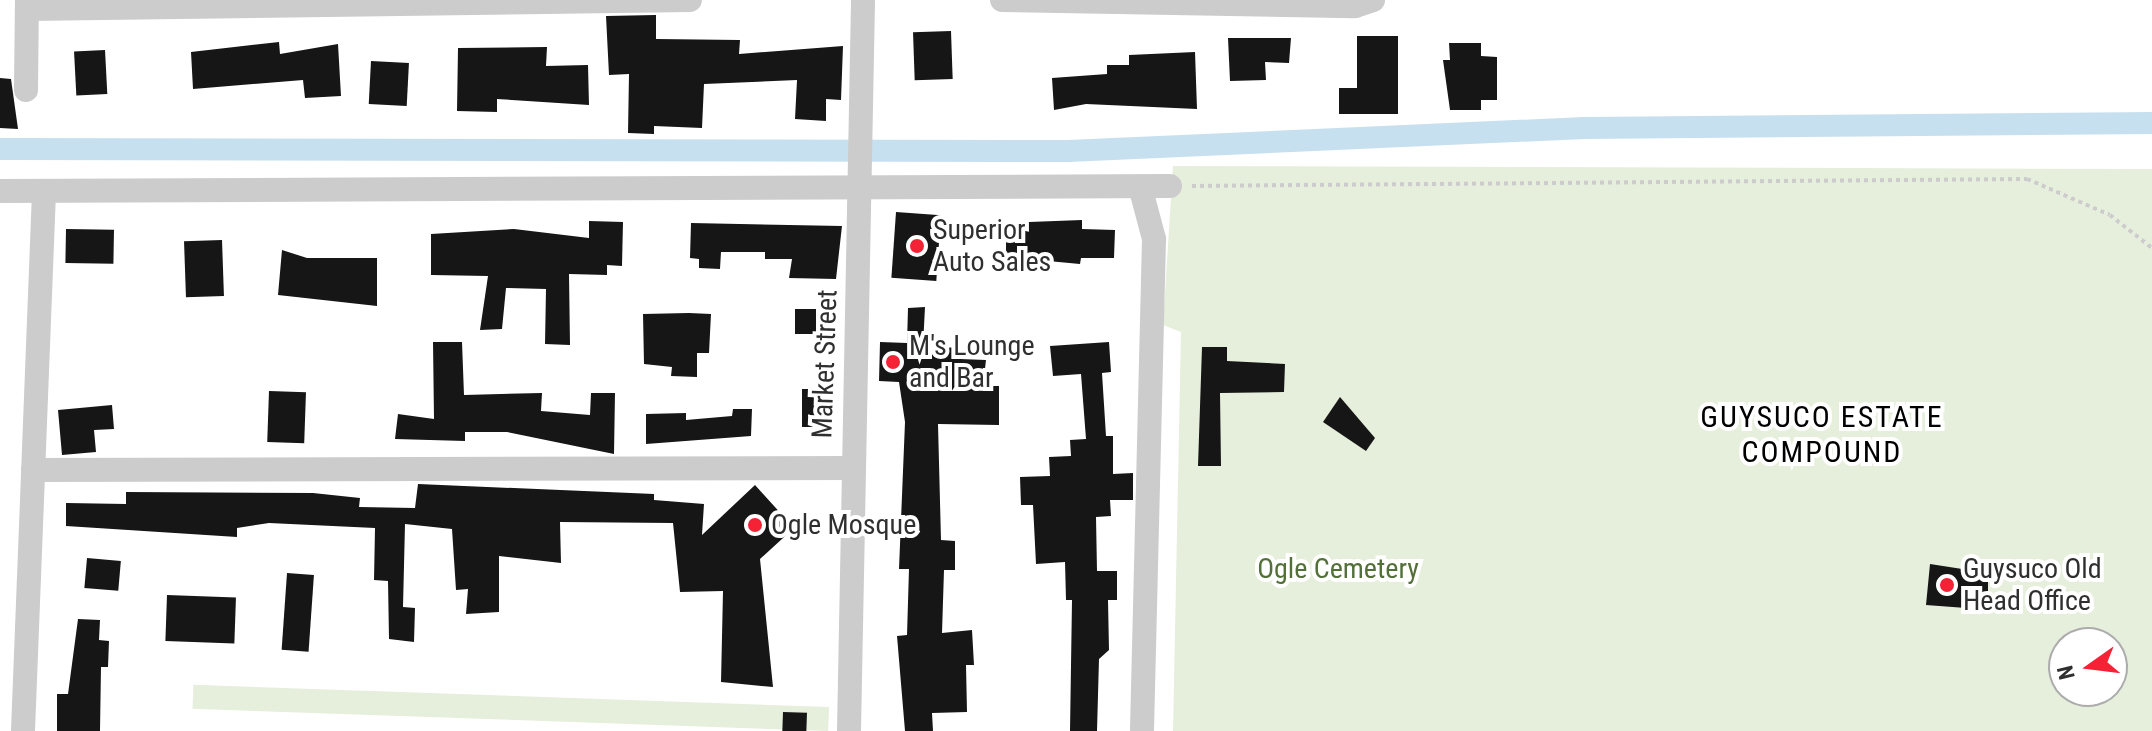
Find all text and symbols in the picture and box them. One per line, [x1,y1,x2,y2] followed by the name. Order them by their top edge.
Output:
[933,213,1051,279] place label: Superior Auto Sales
[908,237,926,255] marker: Superior Auto Sales
[806,289,844,439] street label: Market Street
[909,329,1035,395] place label: M's Lounge and Bar
[884,353,902,371] marker: M's Lounge and Bar
[1700,399,1944,470] district label: GUYSUCO ESTATE COMPOUND
[771,508,916,542] place label: Ogle Mosque
[746,516,764,534] marker: Ogle Mosque
[1257,552,1419,586] park label: Ogle Cemetery
[1963,552,2102,618] place label: Guysuco Old Head Office
[1938,576,1956,594] marker: Guysuco Old Head Office
[2048,627,2128,707] north arrow
[2052,663,2080,682] text: N

